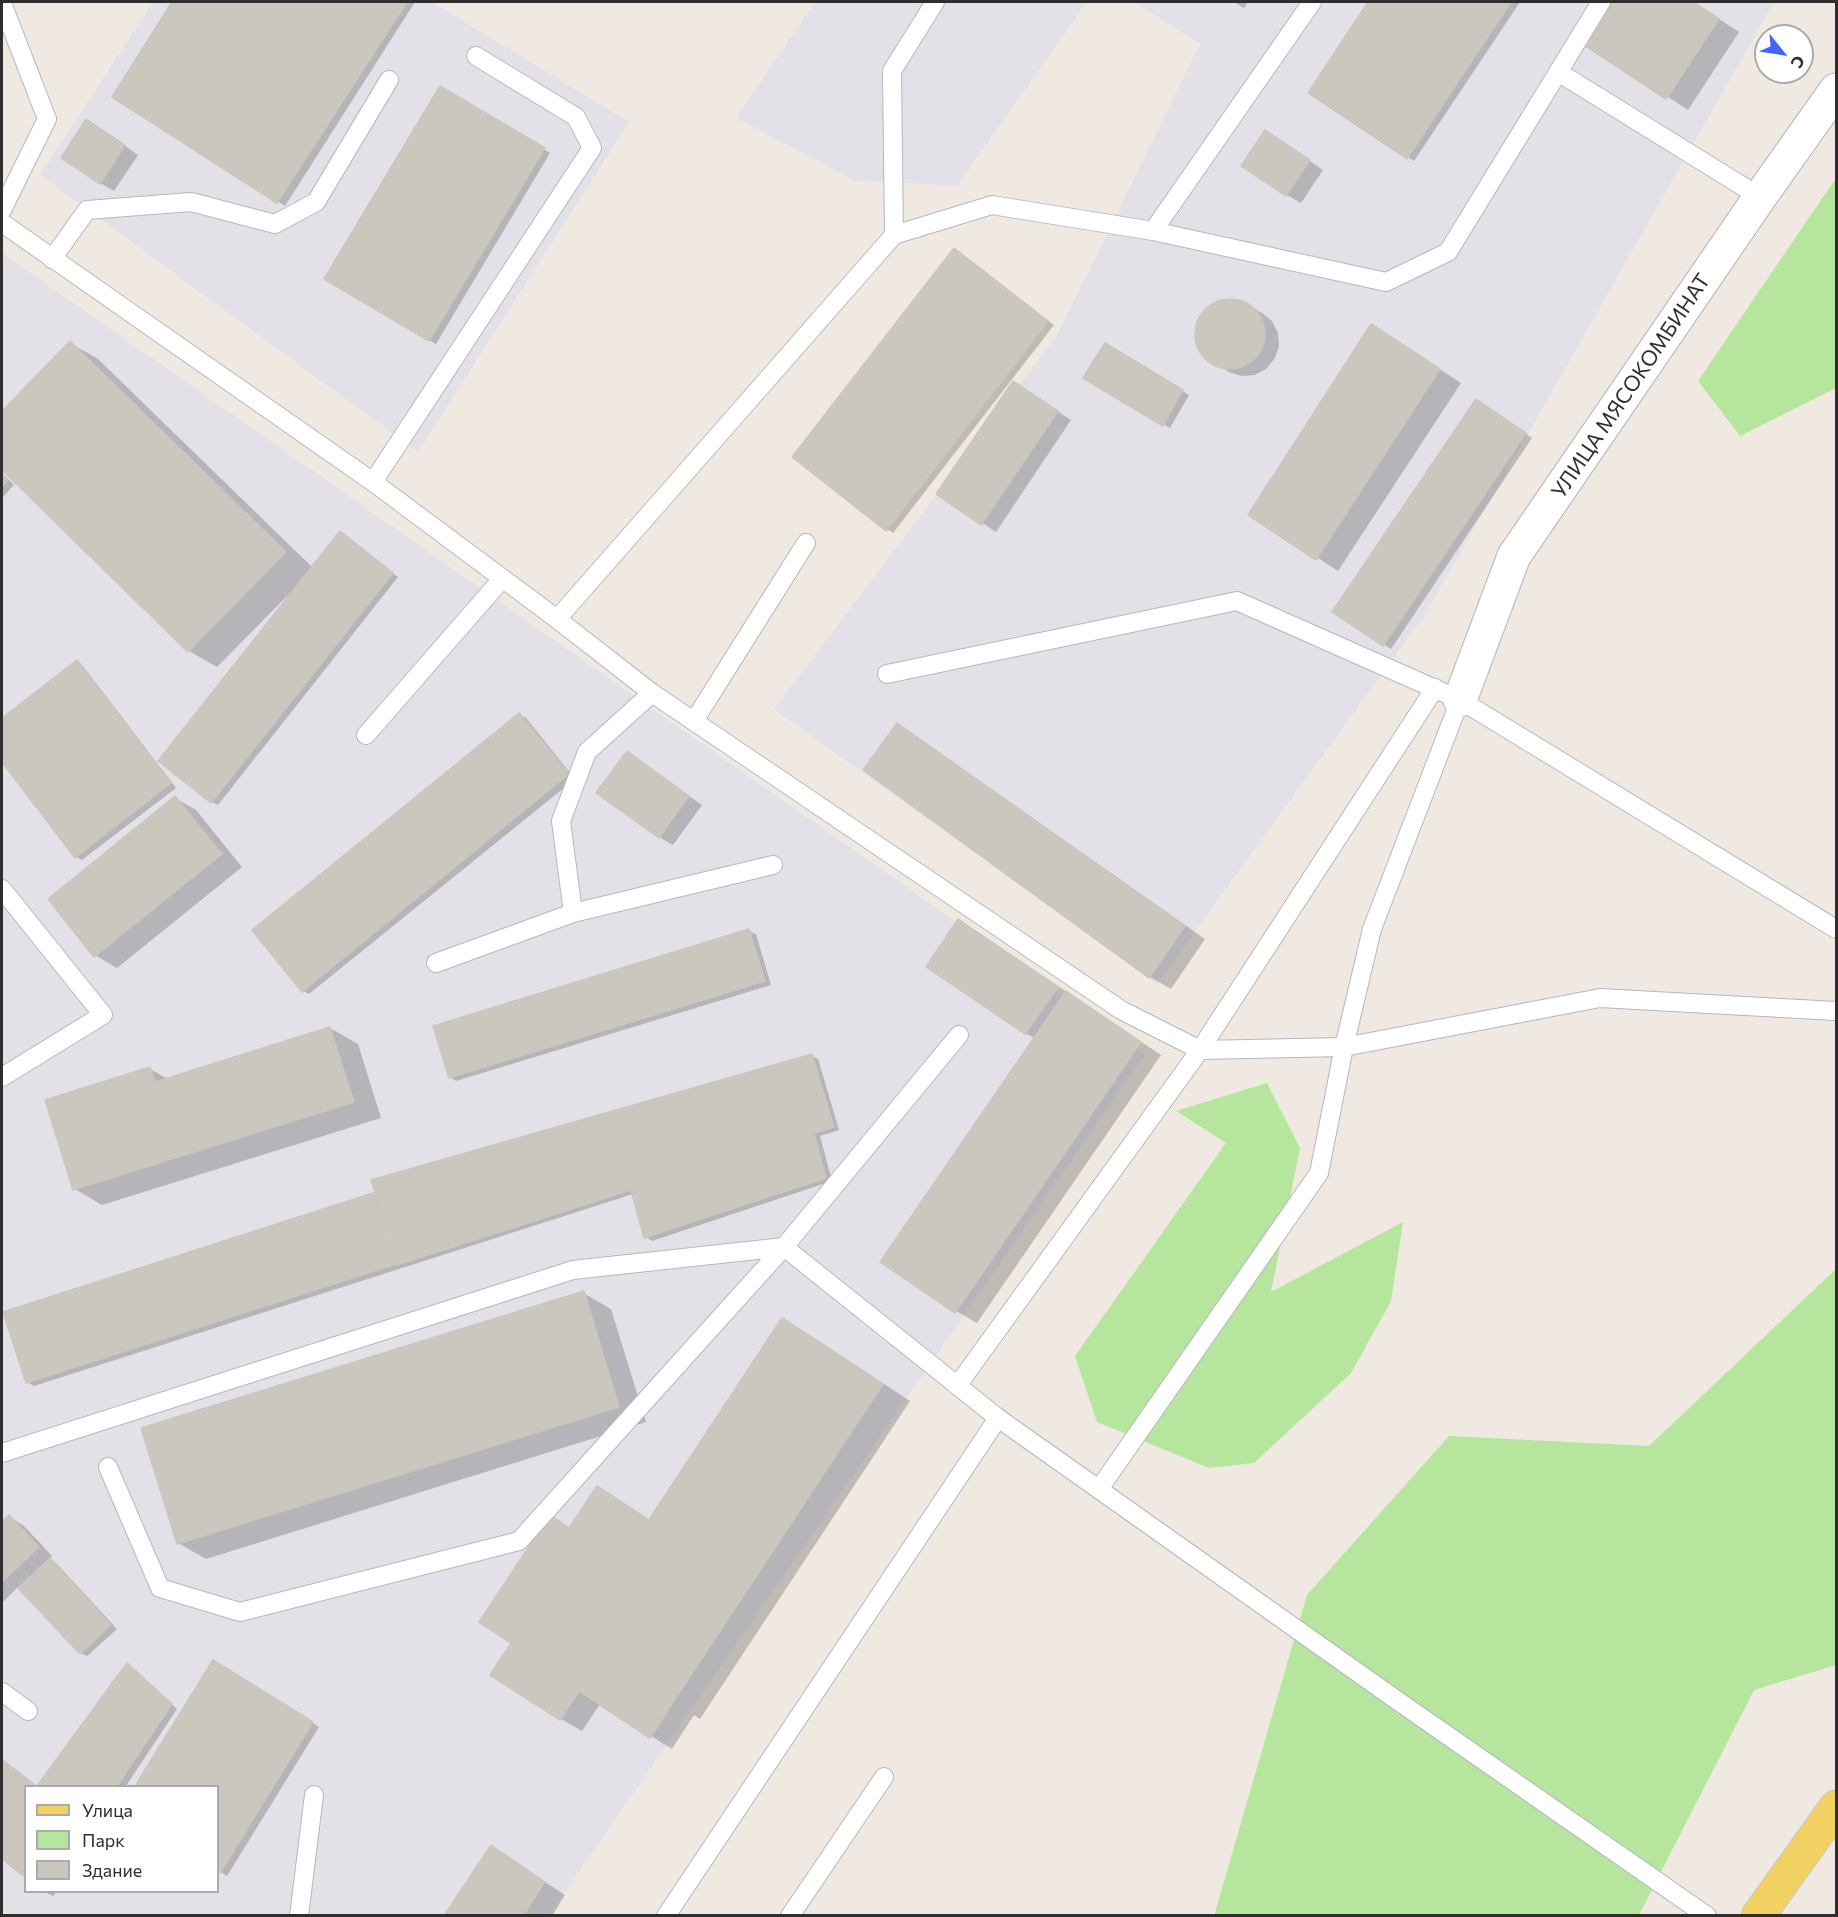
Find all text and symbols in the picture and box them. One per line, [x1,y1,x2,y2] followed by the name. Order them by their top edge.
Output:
[1754,24,1814,84] north arrow
[1787,53,1809,72] text: С
[1546,269,1716,503] street label: УЛИЦА МЯСОКОМБИНАТ
[24,1785,219,1893] legend
[82,1799,133,1821] text: Улица
[82,1829,125,1851] text: Парк
[82,1859,142,1881] text: Здание

